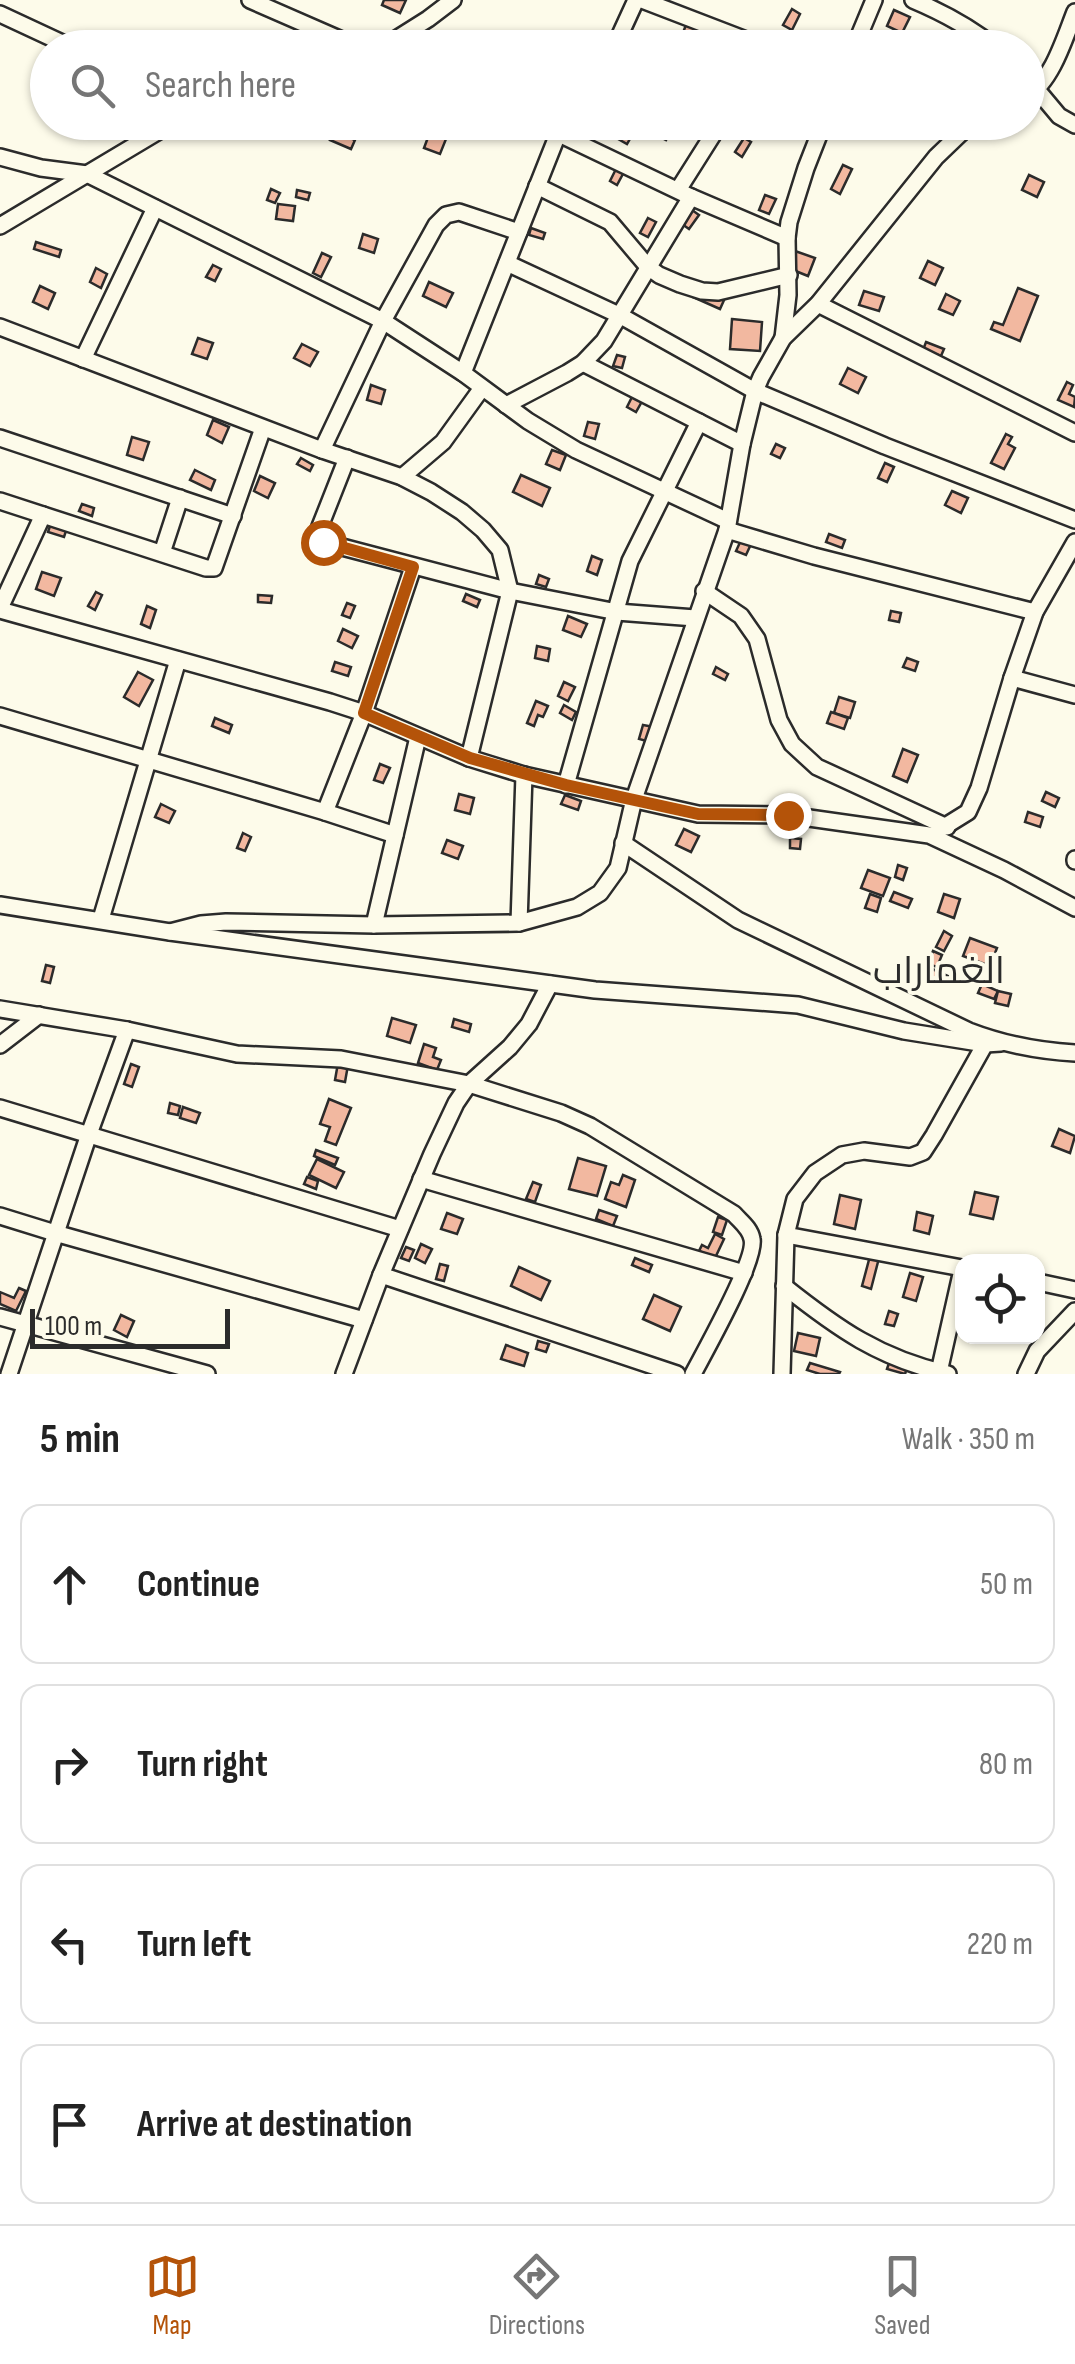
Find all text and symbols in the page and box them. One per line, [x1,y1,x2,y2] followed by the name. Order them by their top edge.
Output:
[30,30,1045,140] search box
[65,58,120,113] icon: search
[145,63,296,108] text: Search here
[301,520,347,566] route start
[766,793,812,839] route end
[873,949,1005,994] district label: الغماراب
[955,1254,1045,1344] map controls
[955,1254,1045,1344] button: locate
[30,1304,230,1348] scale bar
[45,1310,102,1343] text: 100 m
[40,1414,120,1465] text: 5 min
[902,1420,1035,1459] text: Walk · 350 m
[42,1557,97,1612] icon: ahead
[137,1562,260,1607] text: Continue
[980,1565,1033,1604] text: 50 m
[42,1737,97,1792] icon: right
[137,1742,268,1787] text: Turn right
[979,1745,1033,1784] text: 80 m
[42,1917,97,1972] icon: left
[137,1922,251,1967] text: Turn left
[967,1925,1033,1964] text: 220 m
[42,2097,97,2152] icon: arrive
[137,2102,412,2147] text: Arrive at destination
[145,2249,200,2342] tab: Map
[489,2249,585,2342] tab: Directions
[874,2249,930,2342] tab: Saved

